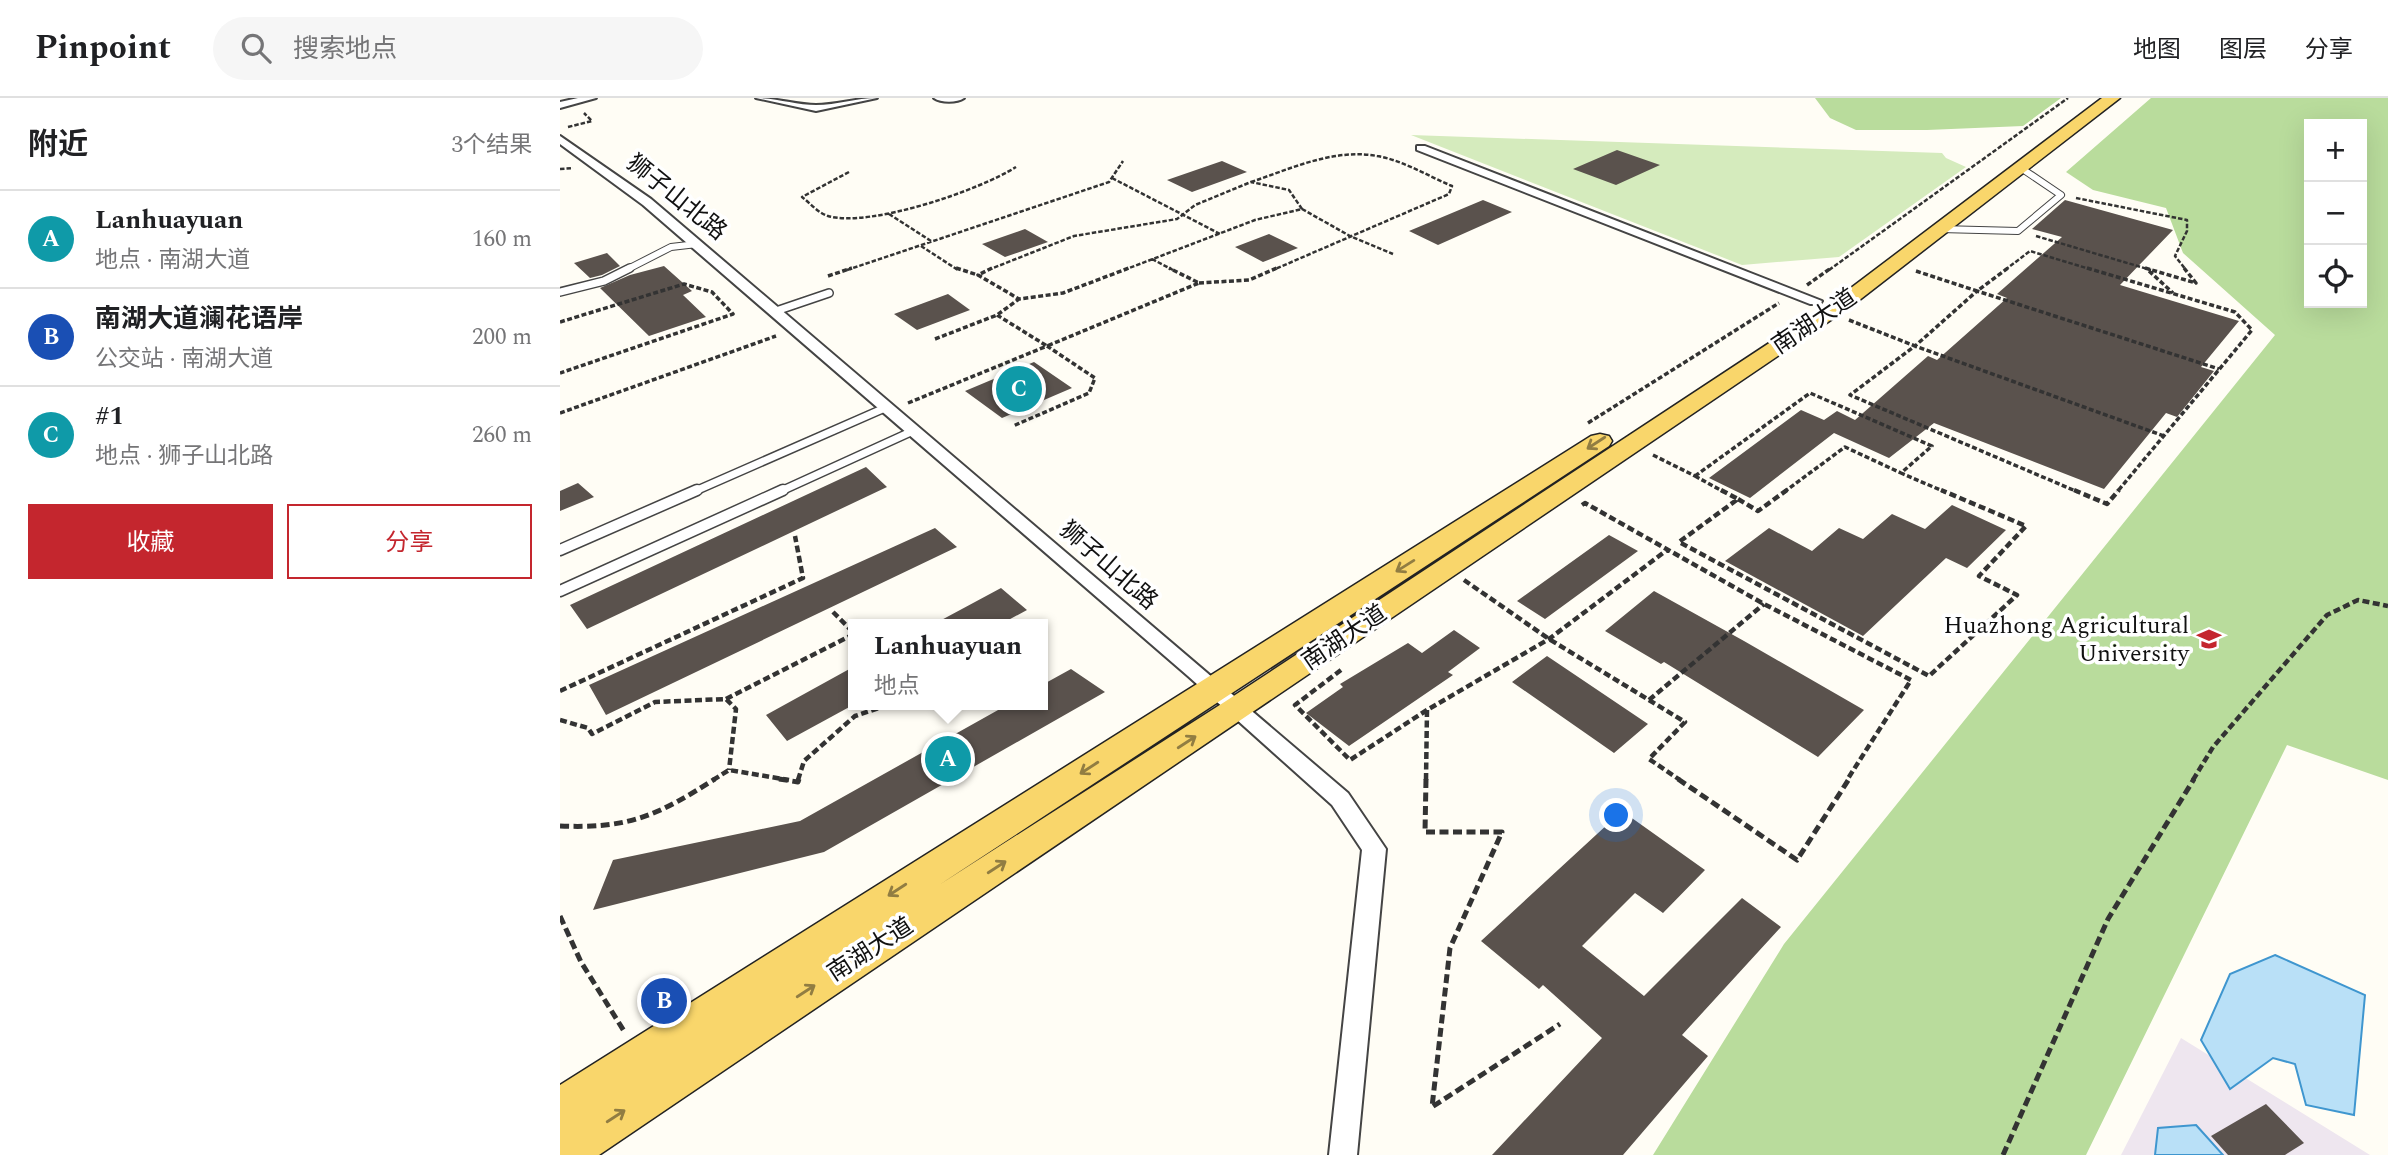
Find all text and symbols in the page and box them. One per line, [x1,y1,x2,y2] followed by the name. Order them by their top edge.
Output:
[213,17,703,80] search box
[35,23,171,73] text: Pinpoint
[237,29,275,67] icon: search
[293,29,397,69] text: 搜索地点
[2133,32,2181,68] text: 地图
[2219,32,2267,68] text: 图层
[2305,32,2353,68] text: 分享
[2304,119,2367,308] map controls
[2304,119,2367,182] button: +
[28,122,88,168] text: 附近
[452,128,532,163] text: 3个结果
[618,146,734,250] street label: 狮子山北路
[2304,182,2367,245] button: −
[95,200,243,240] text: Lanhuayuan
[42,222,60,257] text: A
[472,222,532,257] text: 160 m
[95,243,250,278] text: 地点 · 南湖大道
[2304,245,2367,308] button: locate
[1765,280,1864,364] street label: 南湖大道
[95,299,303,339] text: 南湖大道澜花语岸
[43,320,59,355] text: B
[472,320,532,355] text: 200 m
[95,342,273,377] text: 公交站 · 南湖大道
[996,363,1042,415] pin: C
[95,396,124,436] text: #1
[43,418,59,453] text: C
[472,418,532,453] text: 260 m
[1587,437,1607,451] one-way arrow
[95,439,273,474] text: 地点 · 狮子山北路
[28,504,273,579] button: 收藏
[287,504,532,579] button: 分享
[1051,513,1165,619] street label: 狮子山北路
[1396,559,1415,574] one-way arrow
[1295,596,1394,680] street label: 南湖大道
[1944,608,2190,672] place label: Huazhong Agricultural University
[848,619,1048,710] popup
[2195,625,2223,653] school or university icon: Huazhong Agricultural University
[874,626,1022,666] text: Lanhuayuan
[874,669,920,704] text: 地点
[925,733,971,785] pin: A
[1177,734,1196,749] one-way arrow
[1080,760,1099,775] one-way arrow
[1599,798,1633,832] your location
[986,859,1006,873] one-way arrow
[888,884,908,898] one-way arrow
[820,909,921,991] street label: 南湖大道
[641,975,687,1027] pin: B
[796,984,816,998] one-way arrow
[606,1109,625,1123] one-way arrow

